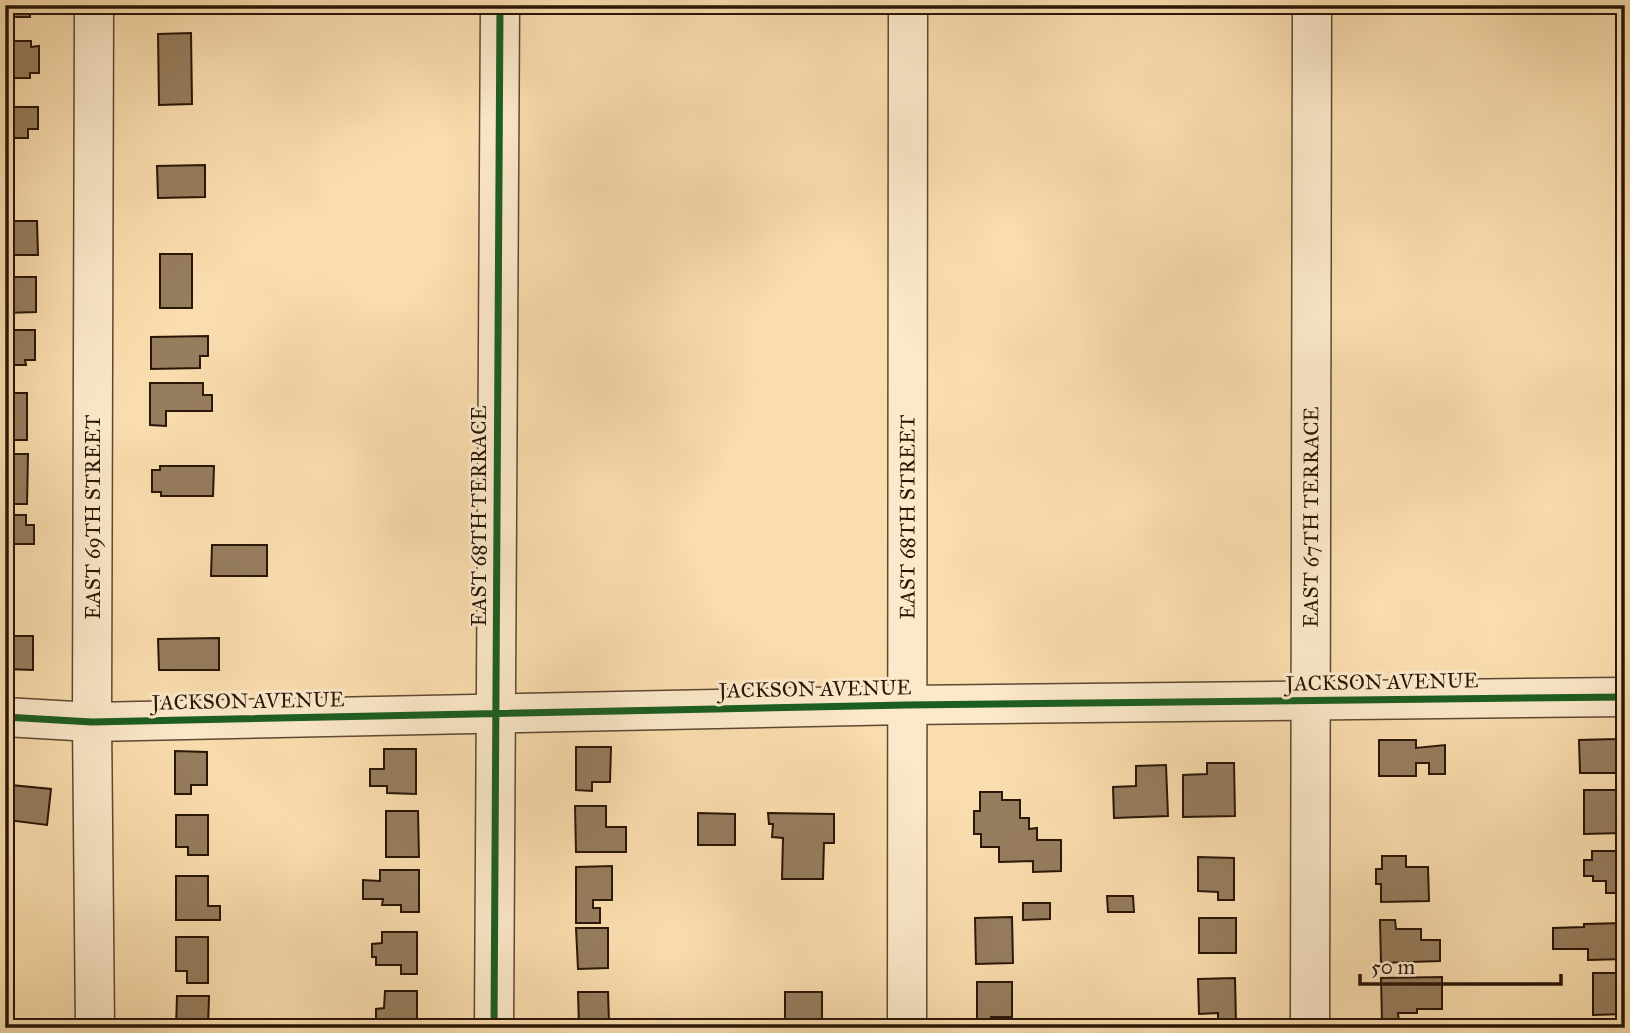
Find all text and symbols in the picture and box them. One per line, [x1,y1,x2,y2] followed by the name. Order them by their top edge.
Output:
[466,405,492,627] street label: EAST 68TH TERRACE
[1298,406,1324,628] street label: EAST 67TH TERRACE
[80,414,106,620] street label: EAST 69TH STREET
[894,414,921,620] street label: EAST 68TH STREET
[1283,667,1479,697] street label: JACKSON AVENUE
[716,674,912,704] street label: JACKSON AVENUE
[149,686,345,716] street label: JACKSON AVENUE
[1360,942,1562,986] scale bar
[1371,954,1416,980] text: 50 m

